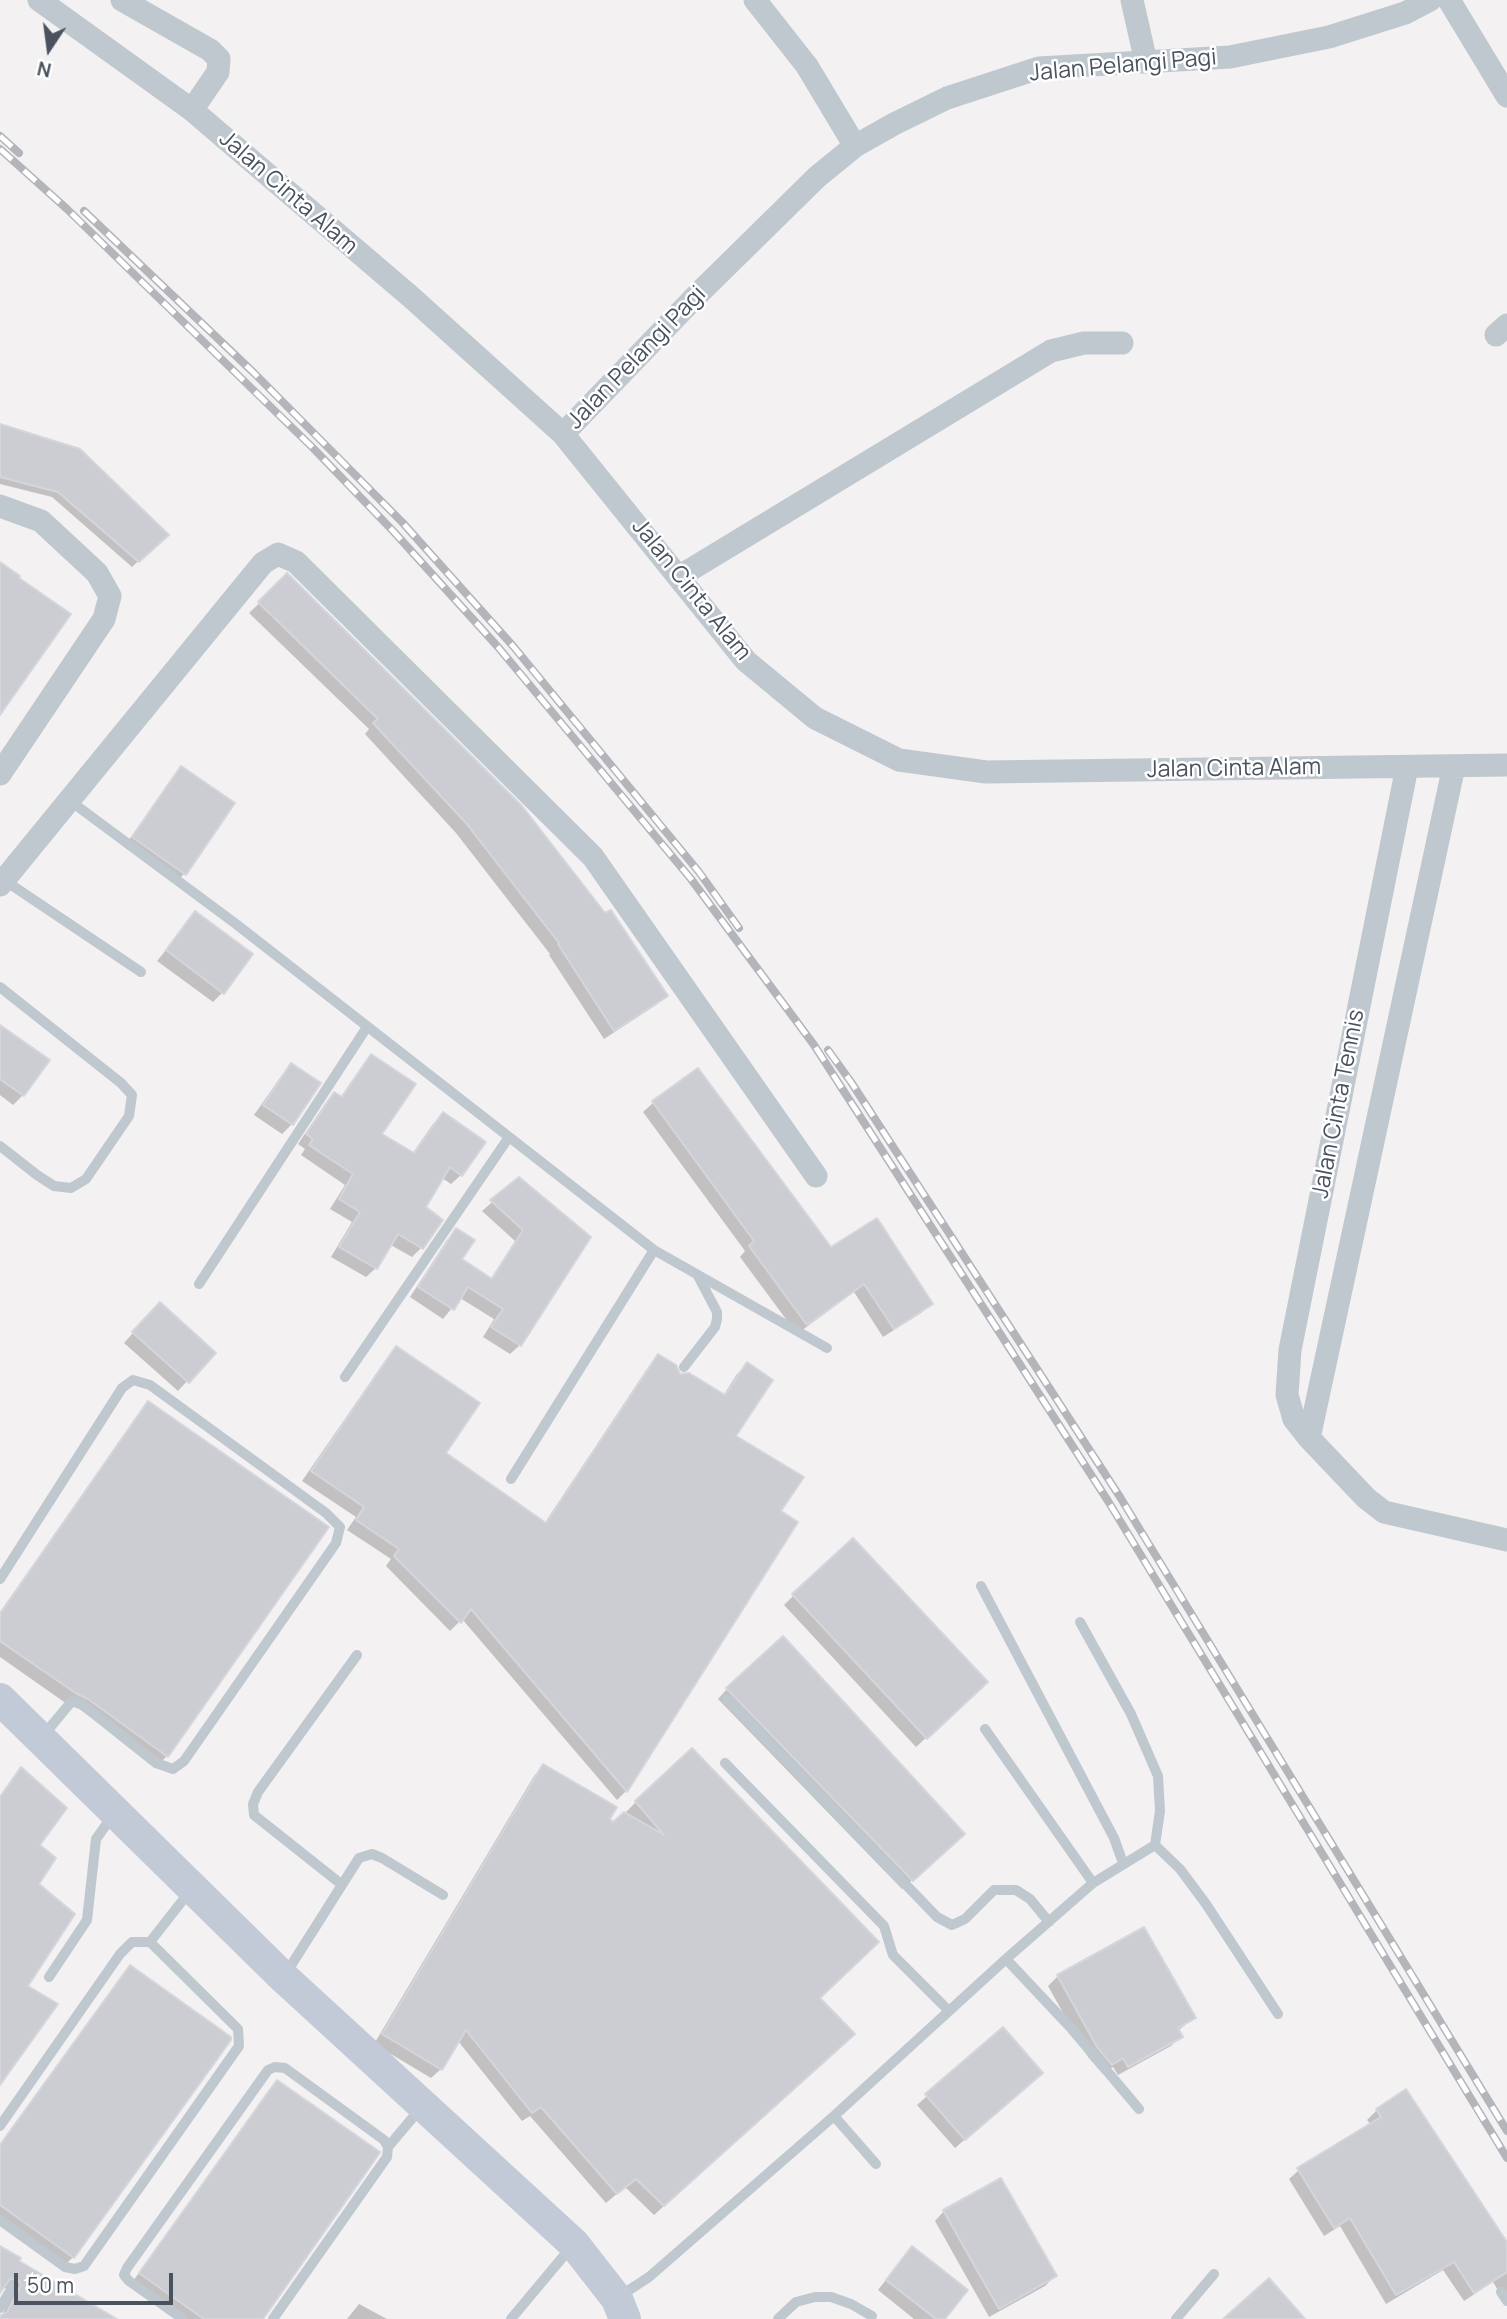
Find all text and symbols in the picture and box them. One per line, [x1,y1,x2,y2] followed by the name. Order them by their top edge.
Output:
[14,14,84,84] north arrow
[1028,44,1218,88] street label: Jalan Pelangi Pagi
[35,55,54,84] text: N
[213,125,363,261] street label: Jalan Cinta Alam
[562,281,712,435] street label: Jalan Pelangi Pagi
[625,514,757,666] street label: Jalan Cinta Alam
[1147,754,1321,784] street label: Jalan Cinta Alam
[1307,1007,1371,1201] street label: Jalan Cinta Tennis
[18,2260,177,2304] scale bar
[27,2271,74,2299] text: 50 m

